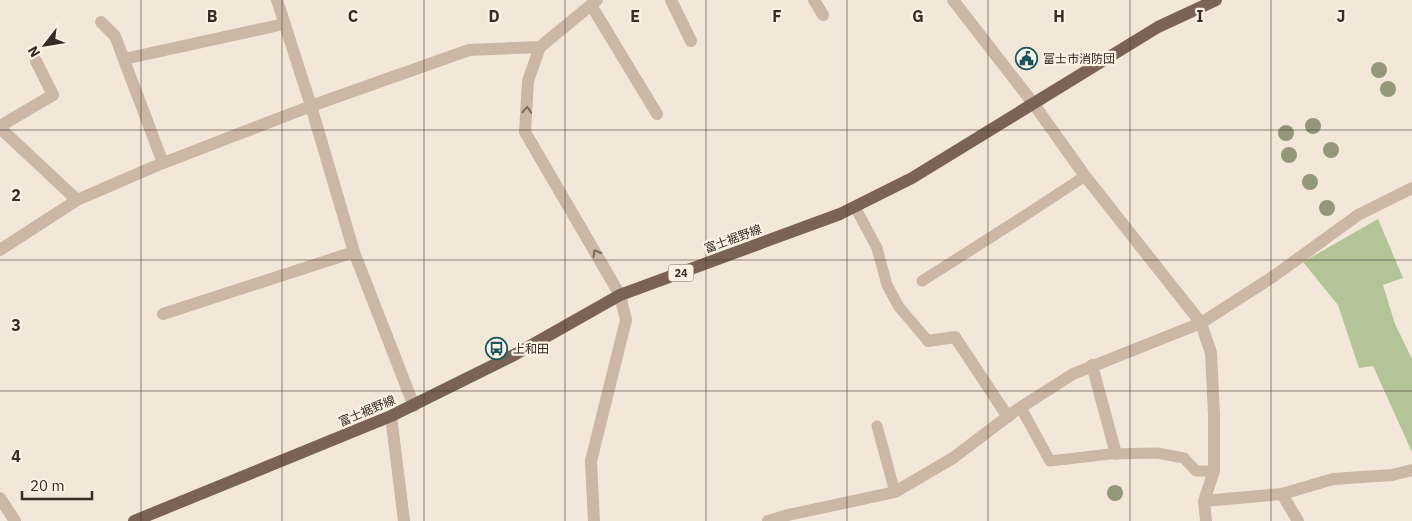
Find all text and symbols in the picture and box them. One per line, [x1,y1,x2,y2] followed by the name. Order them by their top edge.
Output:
[207,6,218,26] text: B
[348,6,358,26] text: C
[488,6,500,26] text: D
[630,6,640,26] text: E
[772,6,782,26] text: F
[912,6,924,26] text: G
[1053,6,1065,26] text: H
[1197,6,1204,26] text: I
[1337,6,1345,26] text: J
[20,20,70,70] north arrow
[24,43,44,61] text: N
[1015,47,1039,71] public building icon: 富士市消防団
[1043,51,1115,66] place label: 富士市消防団
[521,105,532,113] one-way arrow
[11,185,21,205] text: 2
[702,221,764,256] street label: 富士裾野線
[592,250,602,259] one-way arrow
[668,264,694,282] road number: 24
[11,315,21,335] text: 3
[485,337,509,361] bus stop icon: 上和田
[513,341,549,356] place label: 上和田
[336,392,397,429] street label: 富士裾野線
[11,446,21,466] text: 4
[22,468,92,500] scale bar
[30,476,65,495] text: 20 m

